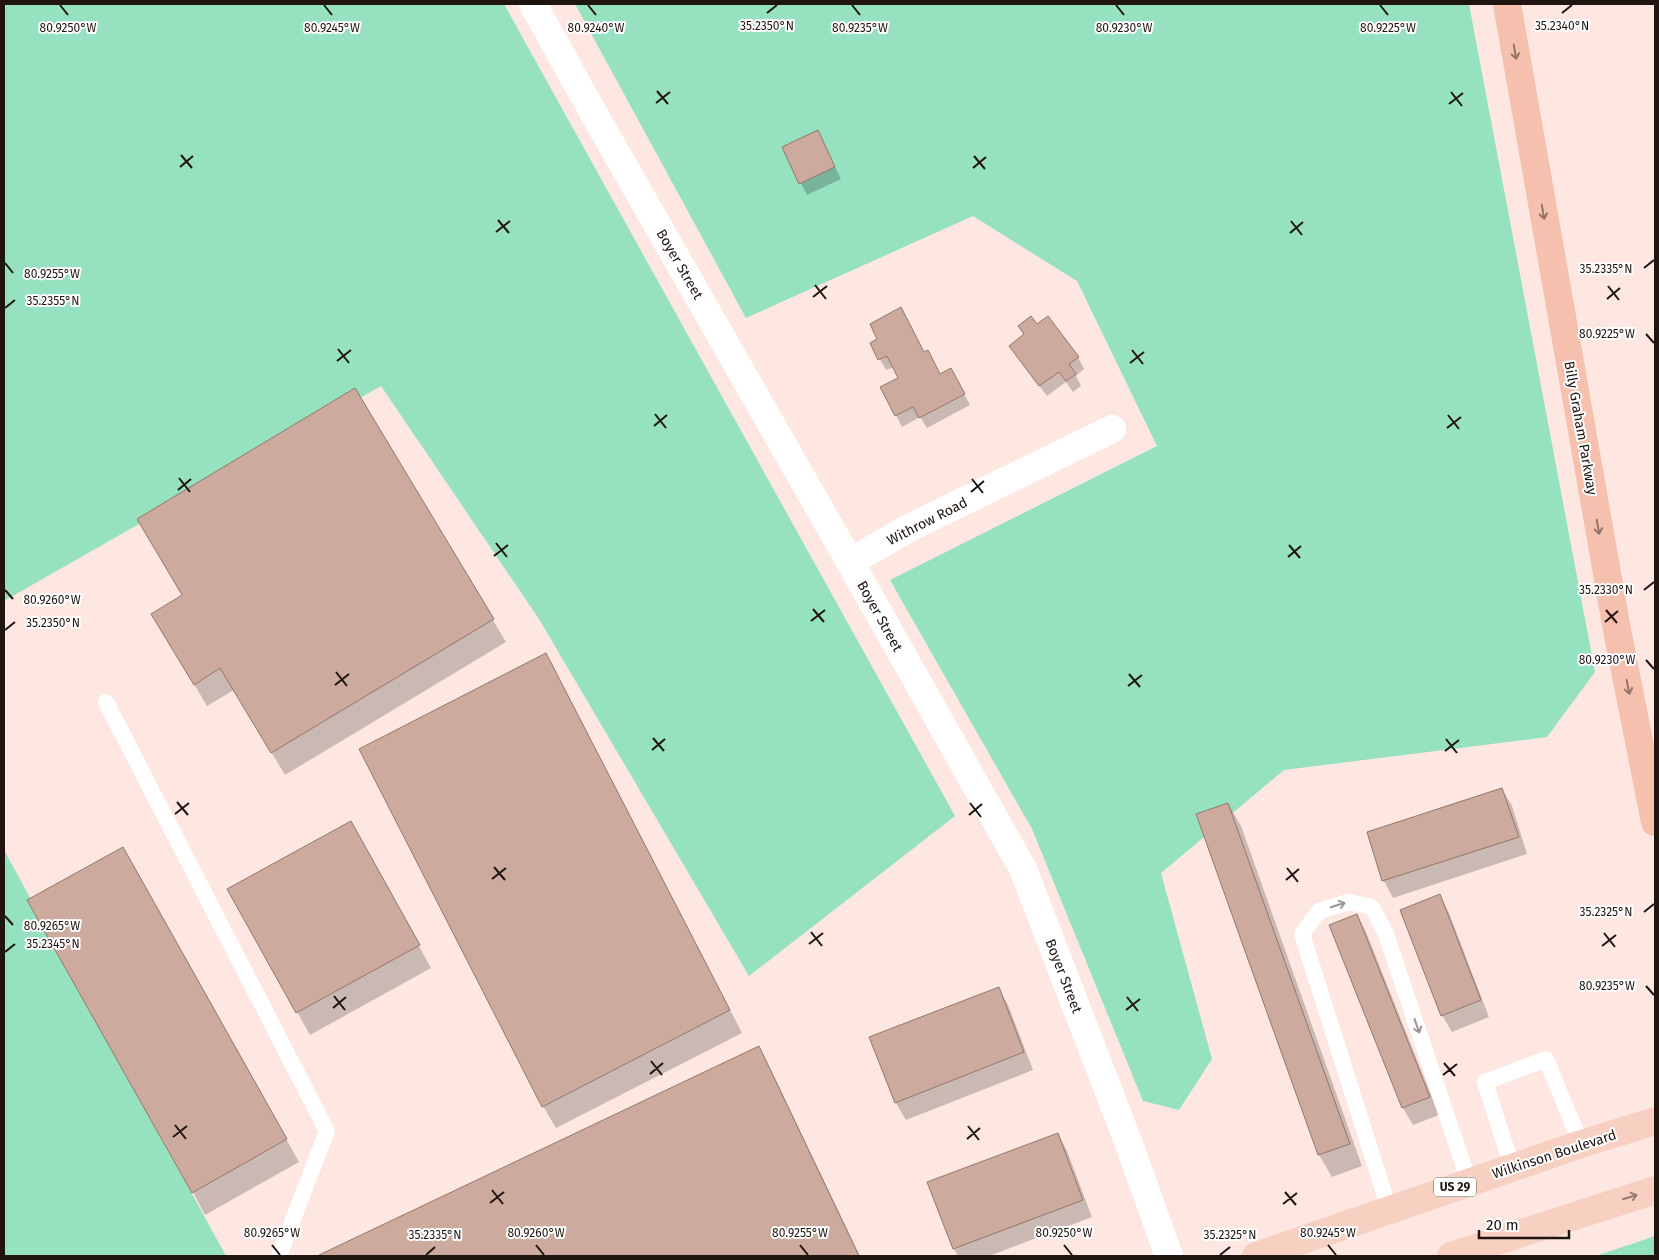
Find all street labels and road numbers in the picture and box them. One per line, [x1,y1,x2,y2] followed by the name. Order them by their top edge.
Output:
[653,226,707,303] street label: Boyer Street
[1560,360,1601,497] street label: Billy Graham Parkway
[884,494,970,549] street label: Withrow Road
[853,578,906,655] street label: Boyer Street
[1042,937,1086,1017] street label: Boyer Street
[1490,1126,1618,1183] street label: Wilkinson Boulevard
[1434,1178,1476,1196] road number: US 29

